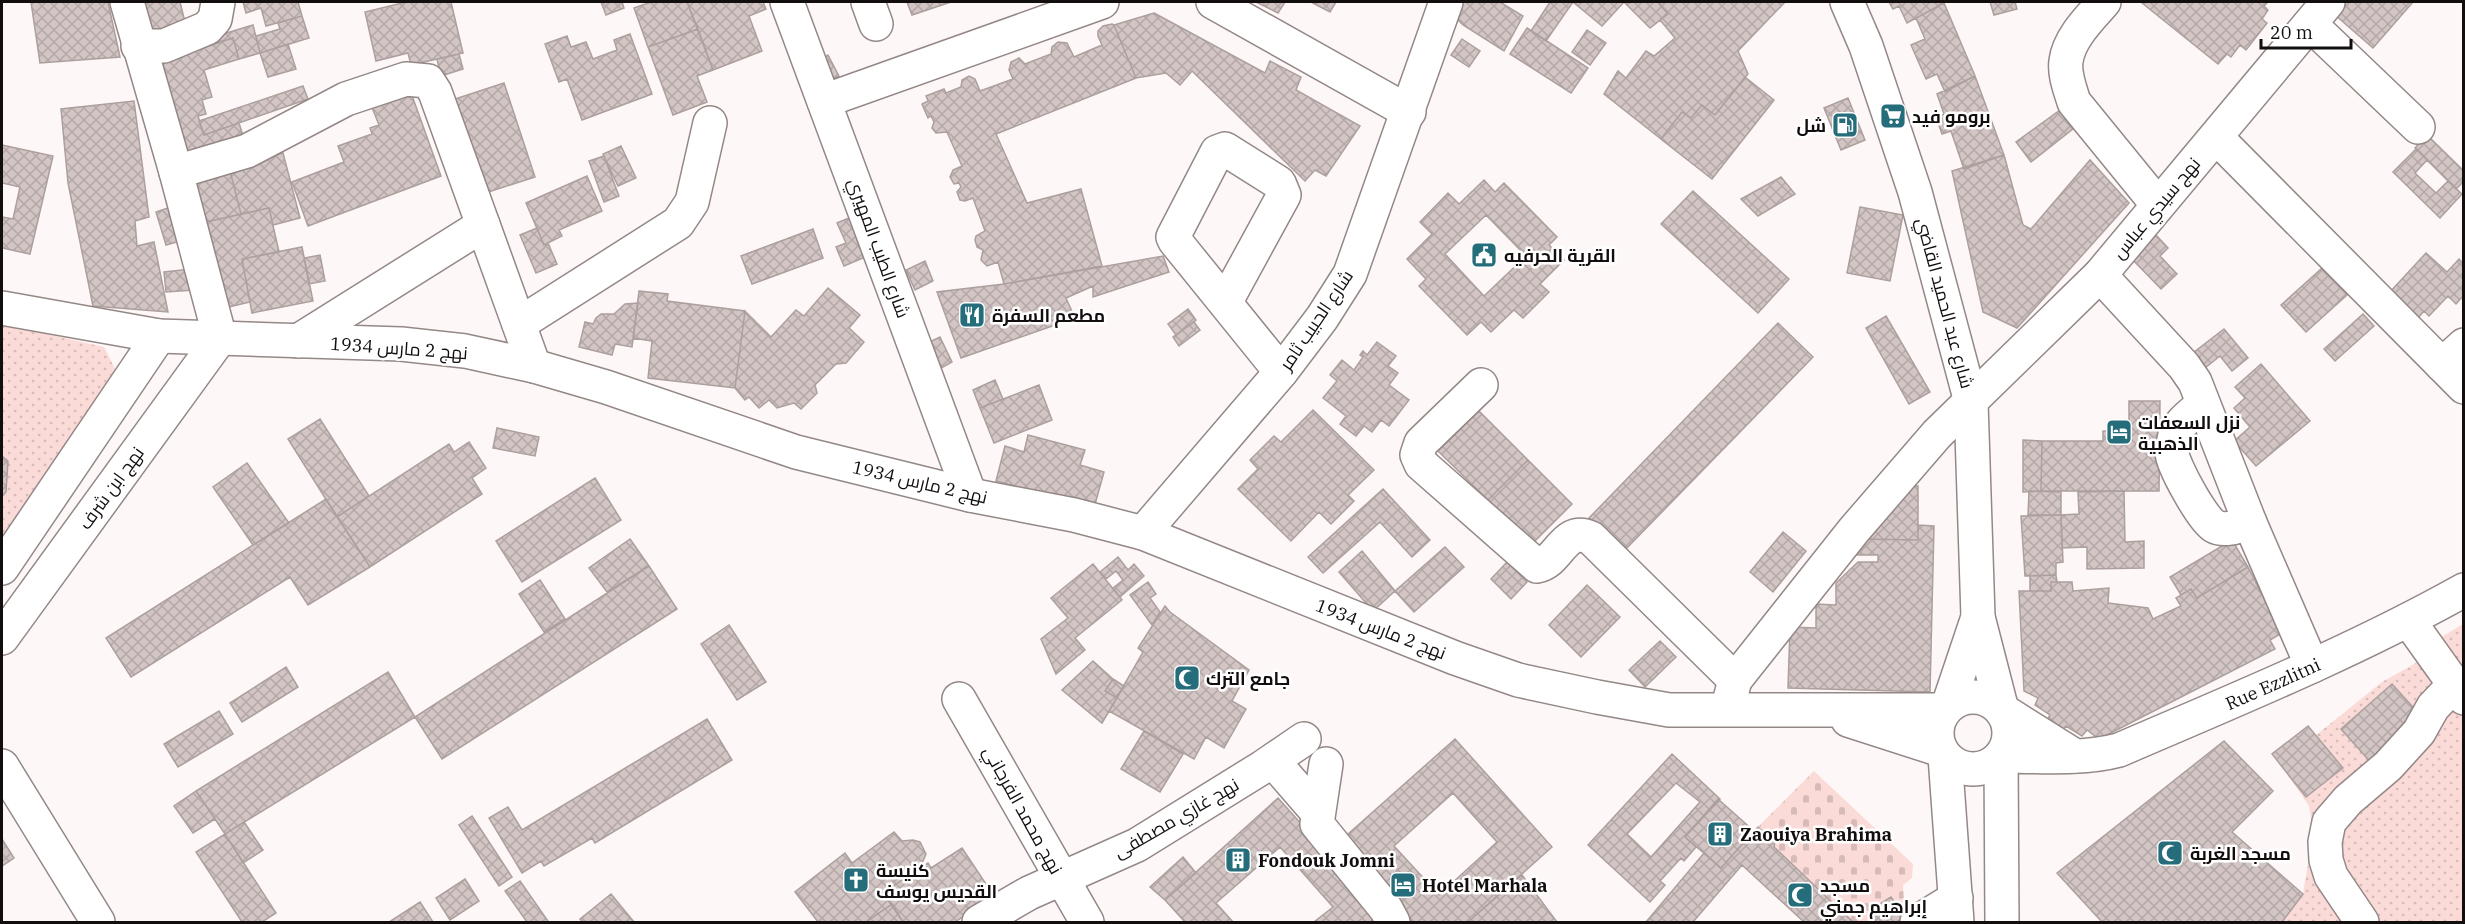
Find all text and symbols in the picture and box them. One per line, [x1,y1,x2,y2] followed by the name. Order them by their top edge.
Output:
[2261,12,2351,50] scale bar
[2270,21,2313,44] text: 20 m
[1878,101,1908,131] supermarket icon: برومو فيد
[1912,105,1991,128] place label: برومو فيد
[1830,110,1860,140] fuel station icon: شل
[1796,114,1826,137] place label: شل
[2107,153,2207,265] street label: نهج سيدي عباس
[840,175,915,322] street label: شارع الطيب المهيري
[1909,215,1979,391] street label: شارع عبد الحميد القاضي
[1469,240,1499,270] public building icon: القرية الحرفيه
[1504,244,1616,267] place label: القرية الحرفيه
[1273,265,1359,376] street label: شارع الحبيب ثامر
[957,300,987,330] restaurant icon: مطعم السفرة
[992,304,1105,328] place label: مطعم السفرة
[329,332,469,365] street label: نهج 2 مارس 1934
[2138,411,2240,455] place label: نزل السعفات الذهبية
[2104,417,2134,447] hotel icon: نزل السعفات الذهبية
[73,442,150,535] street label: نهج ابن شرف
[850,455,990,510] street label: نهج 2 مارس 1934
[1312,594,1450,665] street label: نهج 2 مارس 1934
[2222,652,2324,715] street label: Rue Ezzlitni
[1172,663,1202,693] mosque icon: جامع الترك
[1206,667,1290,691] place label: جامع الترك
[976,742,1068,880] street label: نهج محمد الفرجاني
[1109,773,1244,866] street label: نهج غازي مصطفى
[1705,819,1735,849] building icon: Zaouiya Brahima
[1740,823,1892,846] place label: Zaouiya Brahima
[2155,838,2185,868] mosque icon: مسجد الغربة
[2190,842,2291,865] place label: مسجد الغربة
[1223,845,1253,875] building icon: Fondouk Jomni
[1258,849,1395,872] place label: Fondouk Jomni
[876,859,997,903] place label: كنيسة القديس يوسف
[841,865,871,895] church icon: كنيسة القديس يوسف
[1388,870,1418,900] hotel icon: Hotel Marhala
[1422,874,1547,897] place label: Hotel Marhala
[1820,874,1927,922] place label: مسجد إبراهيم جمني
[1785,880,1815,910] mosque icon: مسجد إبراهيم جمني

